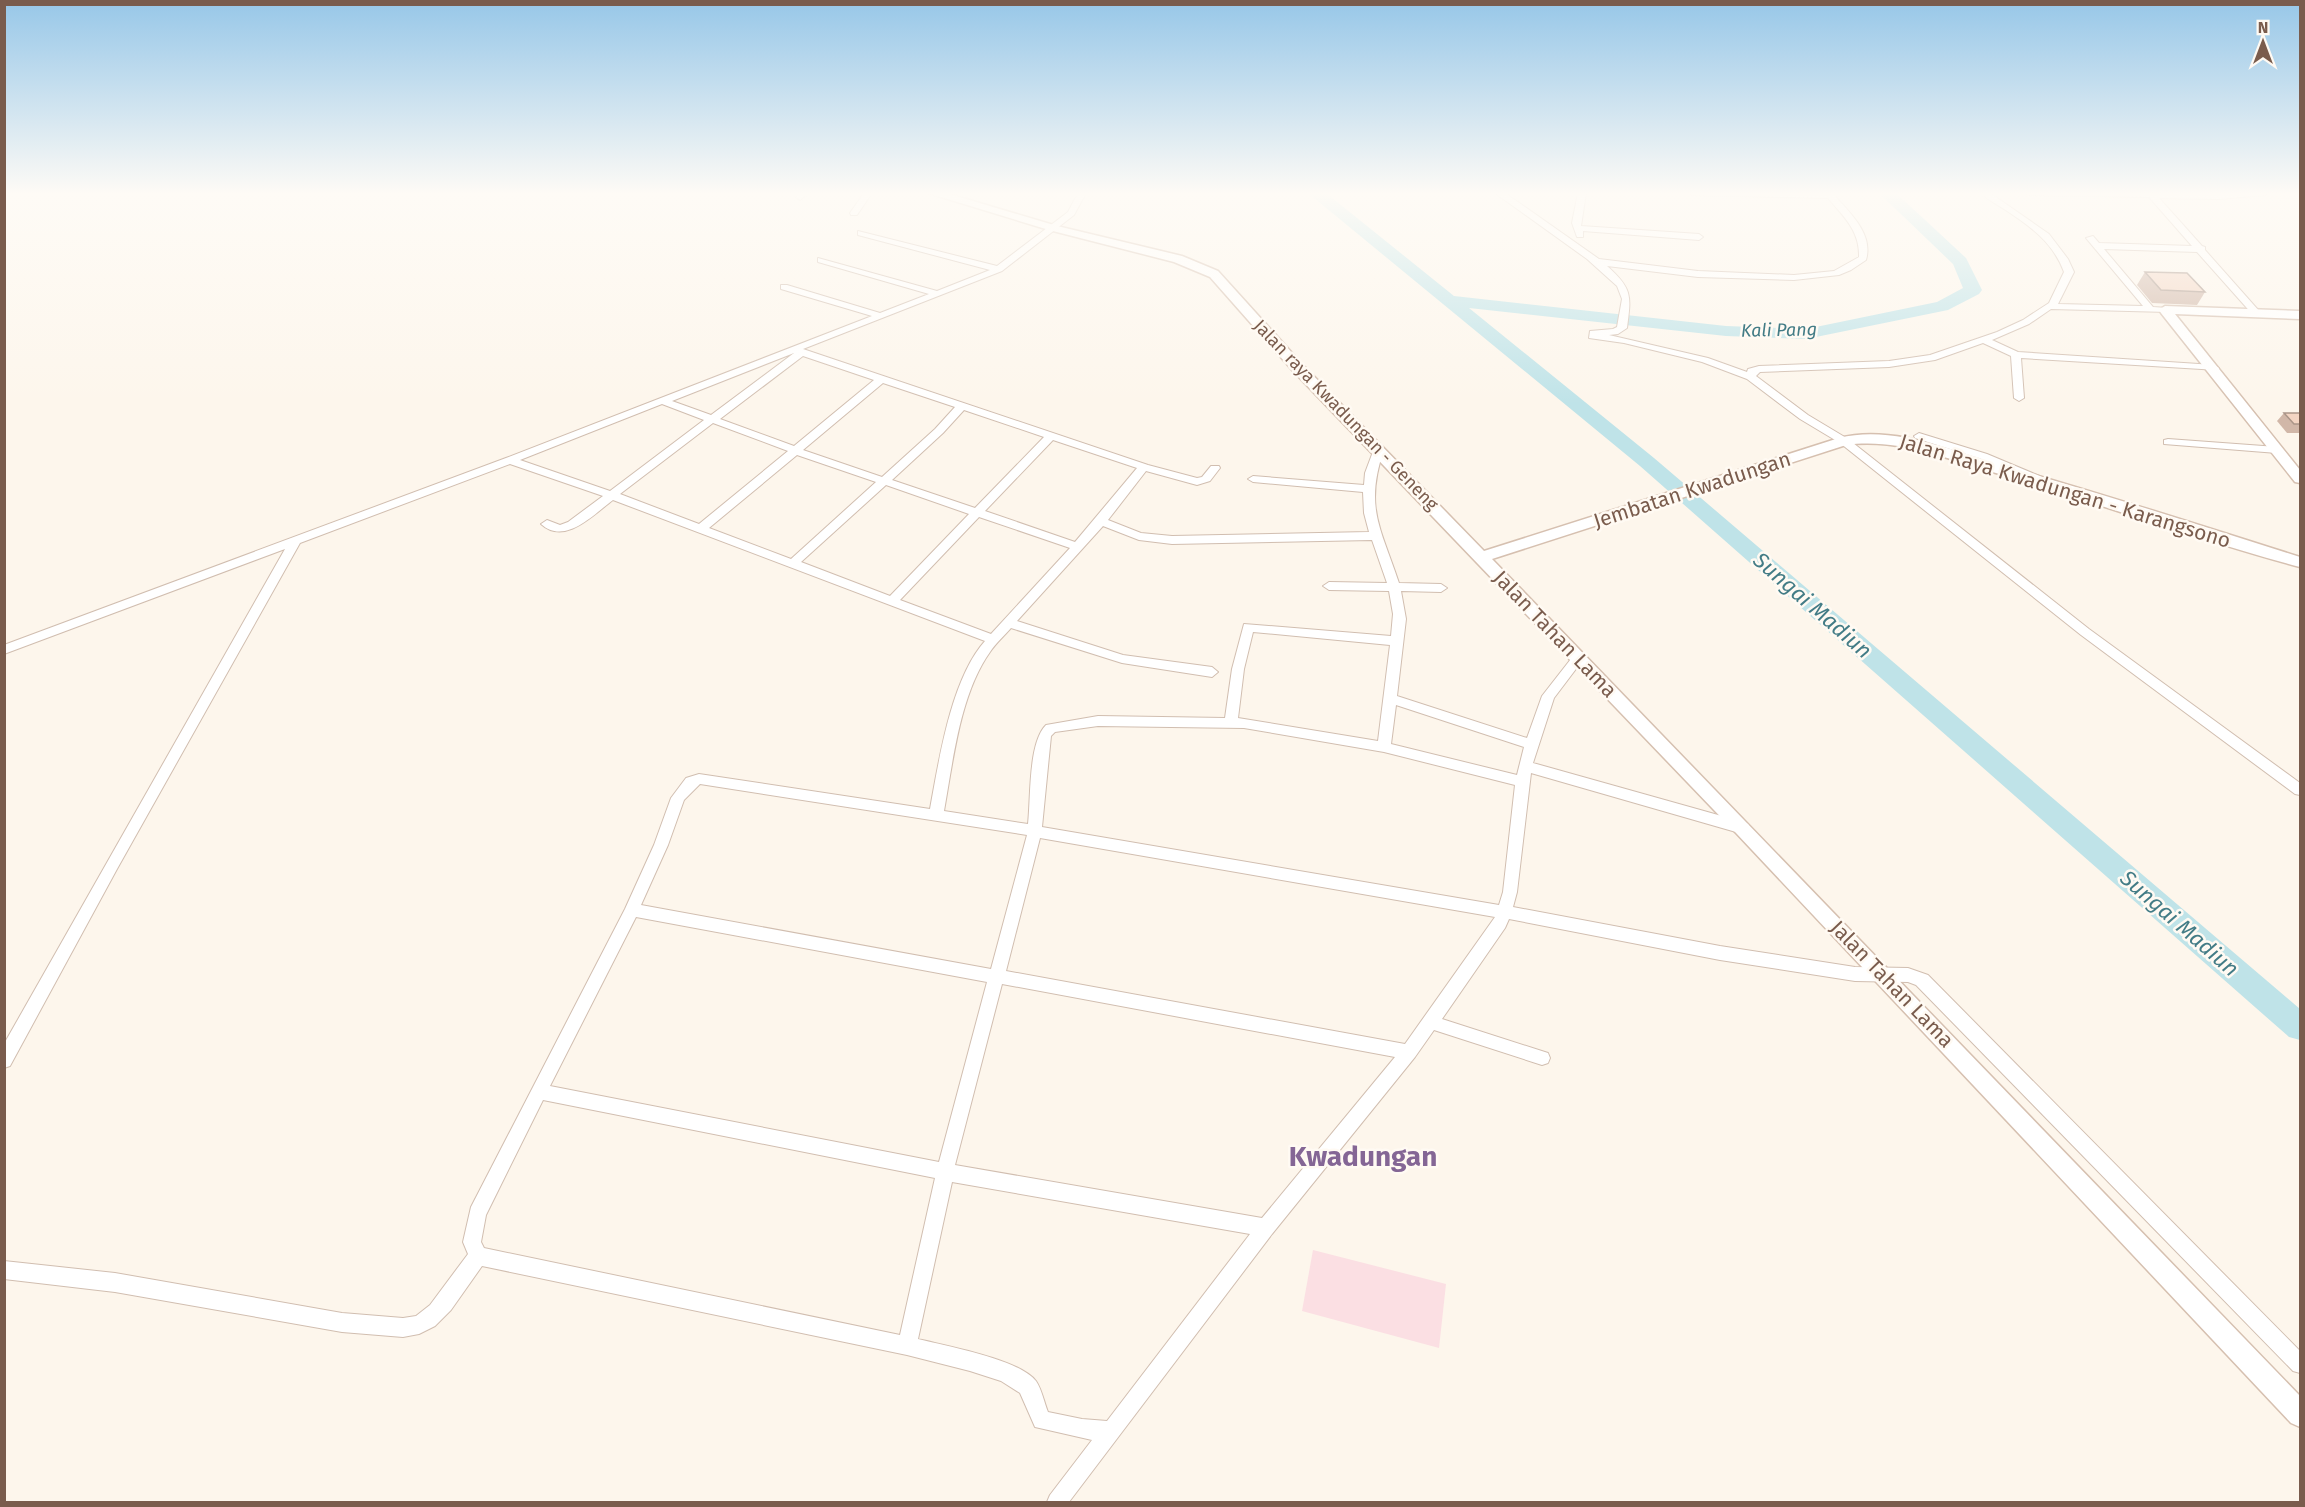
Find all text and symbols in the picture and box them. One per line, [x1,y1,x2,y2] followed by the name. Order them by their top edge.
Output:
[2233,12,2293,72] north arrow
[2258,18,2268,37] text: N
[1249,315,1444,515] street label: Jalan raya Kwadungan - Geneng
[1741,318,1817,342] water label: Kali Pang
[1896,428,2234,554] street label: Jalan Raya Kwadungan - Karangsono
[1590,446,1794,534] street label: Jembatan Kwadungan
[1747,546,1878,664] water label: Sungai Madiun
[1488,565,1622,703] street label: Jalan Tahan Lama
[2114,864,2245,982] water label: Sungai Madiun
[1825,915,1959,1053] street label: Jalan Tahan Lama
[1289,1140,1437,1173] district label: Kwadungan

